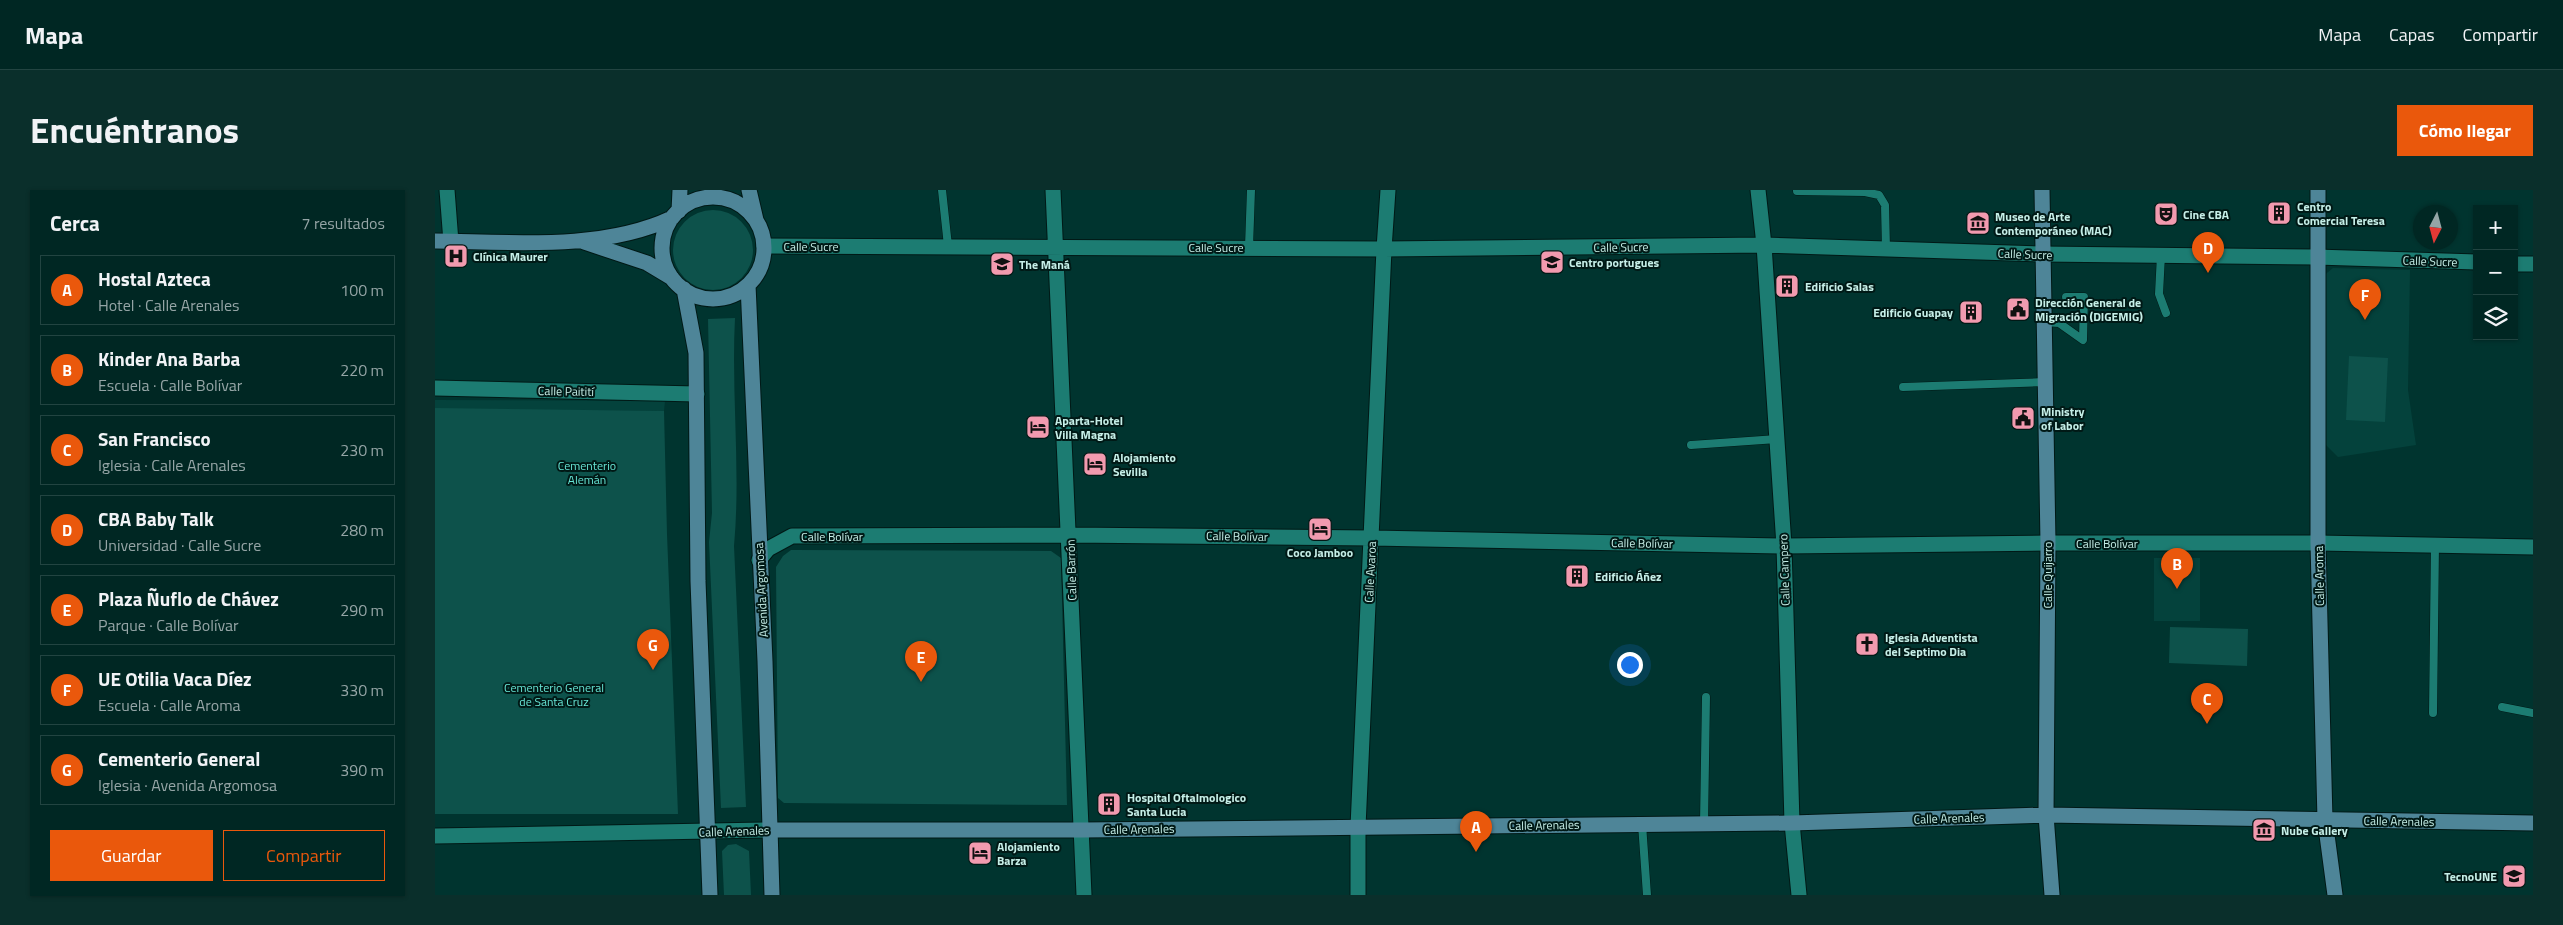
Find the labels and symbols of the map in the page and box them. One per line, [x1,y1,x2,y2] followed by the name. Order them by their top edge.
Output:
[2297,197,2385,230] place label: Centro Comercial Teresa
[2266,200,2292,226] building icon: Centro Comercial Teresa
[2153,201,2179,227] theatre icon: Cine CBA
[2183,205,2230,224] place label: Cine CBA
[2413,205,2458,250] north arrow
[1995,207,2112,240] place label: Museo de Arte Contemporáneo (MAC)
[1965,210,1991,236] museum icon: Museo de Arte Contemporáneo (MAC)
[2192,232,2224,273] pin: D
[784,237,838,256] street label: Calle Sucre
[1593,237,1649,257] street label: Calle Sucre
[1189,238,1243,257] street label: Calle Sucre
[443,243,469,269] hospital icon: Clínica Maurer
[1997,244,2053,264] street label: Calle Sucre
[473,247,548,266] place label: Clínica Maurer
[1539,249,1565,275] school or university icon: Centro portugues
[989,251,1015,277] school or university icon: The Maná
[2402,251,2458,271] street label: Calle Sucre
[1569,253,1660,272] place label: Centro portugues
[1019,255,1070,274] place label: The Maná
[1774,273,1800,299] building icon: Edificio Salas
[1805,277,1874,296] place label: Edificio Salas
[2349,279,2381,320] pin: F
[2035,293,2143,326] place label: Dirección General de Migración (DIGEMIG)
[2005,296,2031,322] public building icon: Dirección General de Migración (DIGEMIG)
[1958,299,1984,325] building icon: Edificio Guapay
[1873,303,1953,322] place label: Edificio Guapay
[538,381,596,401] street label: Calle Paitití
[2041,402,2085,435] place label: Ministry of Labor
[2010,405,2036,431] public building icon: Ministry of Labor
[1055,411,1123,444] place label: Aparta-Hotel Villa Magna
[1025,414,1051,440] hotel icon: Aparta-Hotel Villa Magna
[1113,448,1176,481] place label: Alojamiento Sevilla
[1082,451,1108,477] hotel icon: Alojamiento Sevilla
[558,456,616,489] park label: Cementerio Alemán
[1307,516,1333,542] hotel icon: Coco Jamboo
[1206,526,1268,546] street label: Calle Bolívar
[801,527,863,546] street label: Calle Bolívar
[1611,533,1673,553] street label: Calle Bolívar
[1773,534,1795,606] street label: Calle Campero
[2076,534,2138,553] street label: Calle Bolívar
[1060,539,1082,601] street label: Calle Barrón
[1359,541,1381,603] street label: Calle Avaroa
[749,542,773,638] street label: Avenida Argomosa
[2038,542,2057,608] street label: Calle Quijarro
[1287,543,1353,562] place label: Coco Jamboo
[2309,546,2329,606] street label: Calle Aroma
[2161,548,2193,589] pin: B
[1564,563,1590,589] building icon: Edificio Áñez
[1595,567,1662,586] place label: Edificio Áñez
[1885,628,1978,661] place label: Iglesia Adventista del Septimo Dia
[637,629,669,670] pin: G
[1854,631,1880,657] church icon: Iglesia Adventista del Septimo Dia
[905,641,937,682] pin: E
[1617,652,1643,678] your location
[504,678,604,711] park label: Cementerio General de Santa Cruz
[2191,683,2223,724] pin: C
[1127,788,1246,821] place label: Hospital Oftalmologico Santa Lucia
[1096,791,1122,817] building icon: Hospital Oftalmologico Santa Lucia
[1913,807,1985,829] street label: Calle Arenales
[1460,811,1492,852] pin: A
[2363,811,2435,831] street label: Calle Arenales
[1508,815,1580,835] street label: Calle Arenales
[2251,817,2277,843] museum icon: Nube Gallery
[1103,819,1175,839] street label: Calle Arenales
[698,820,770,842] street label: Calle Arenales
[2281,821,2348,840] place label: Nube Gallery
[997,837,1060,870] place label: Alojamiento Barza
[967,840,993,866] hotel icon: Alojamiento Barza
[2501,863,2527,889] school or university icon: TecnoUNE
[2444,867,2497,886] place label: TecnoUNE

